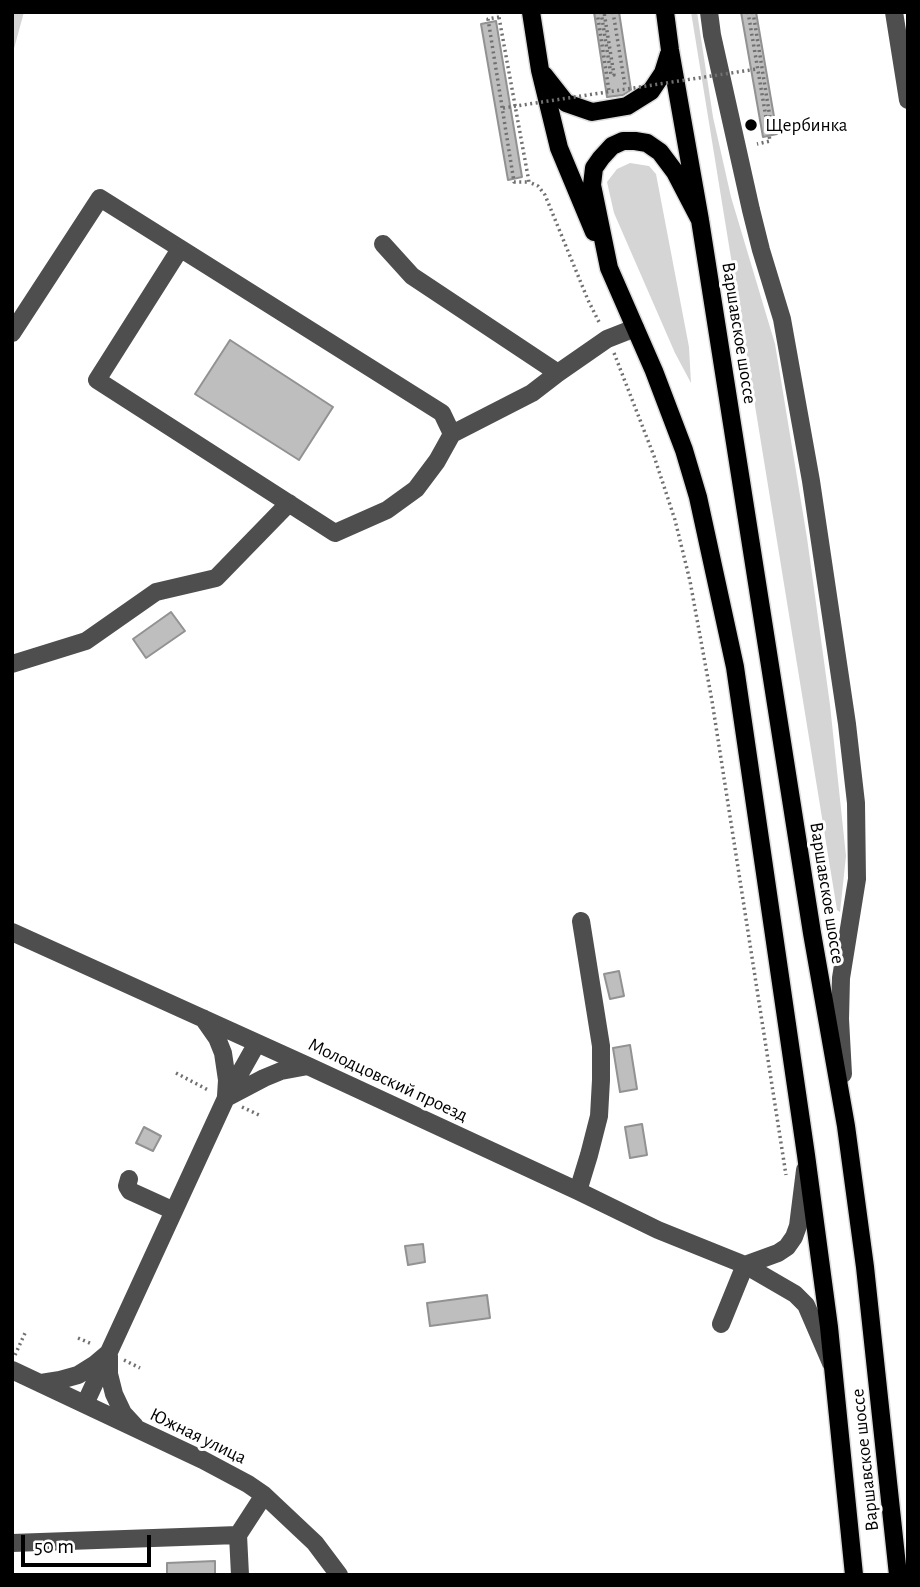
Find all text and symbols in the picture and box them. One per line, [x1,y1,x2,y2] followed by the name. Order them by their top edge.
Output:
[765,114,847,136] place label: Щербинка
[743,117,759,133] marker: Щербинка
[717,260,761,406] street label: Варшавское шоссе
[805,820,849,966] street label: Варшавское шоссе
[305,1033,471,1127] street label: Молодцовский проезд
[846,1388,884,1532] street label: Варшавское шоссе
[146,1403,250,1469] street label: Южная улица
[24,1520,154,1564] scale bar
[34,1536,74,1557] text: 50 m

